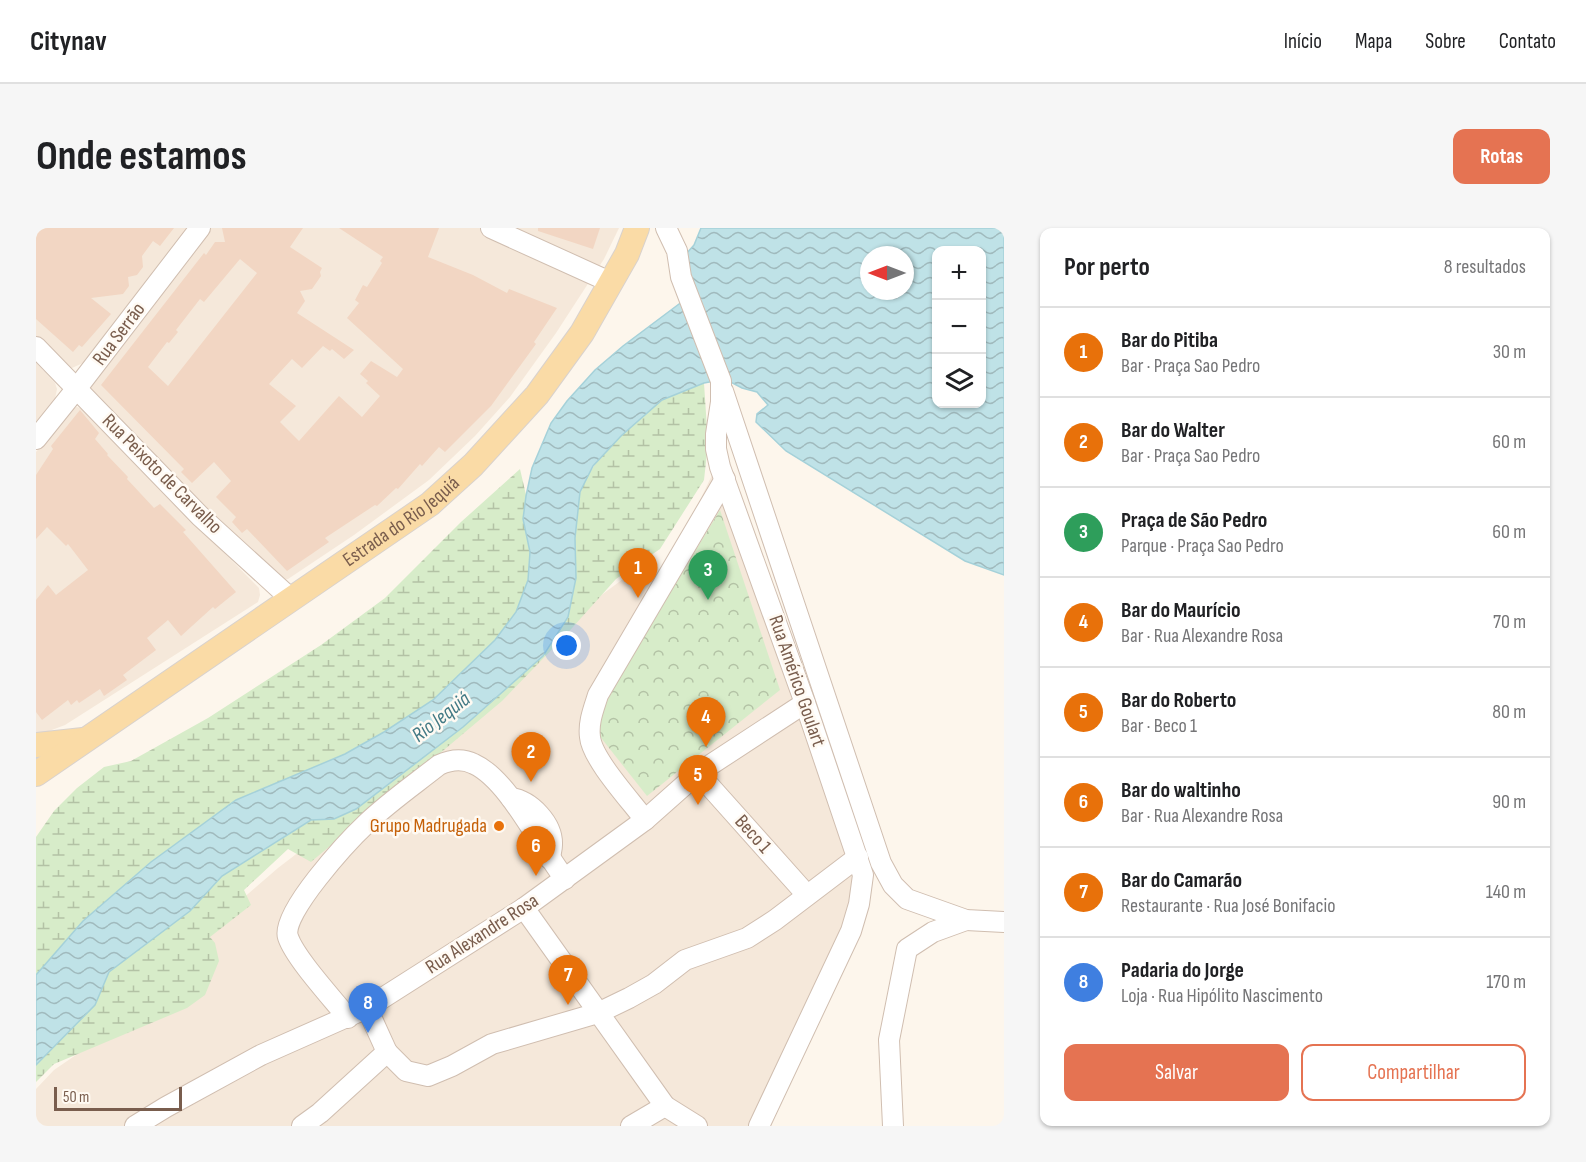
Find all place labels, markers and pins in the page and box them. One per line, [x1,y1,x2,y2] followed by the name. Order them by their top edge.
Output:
[618,548,658,598] pin: 1
[688,550,728,600] pin: 3
[686,698,726,747] pin: 4
[512,732,550,782] pin: 2
[678,756,718,805] pin: 5
[370,814,487,838] place label: Grupo Madrugada
[492,819,506,833] marker: Grupo Madrugada
[516,826,556,876] pin: 6
[548,956,588,1005] pin: 7
[348,984,388,1033] pin: 8

